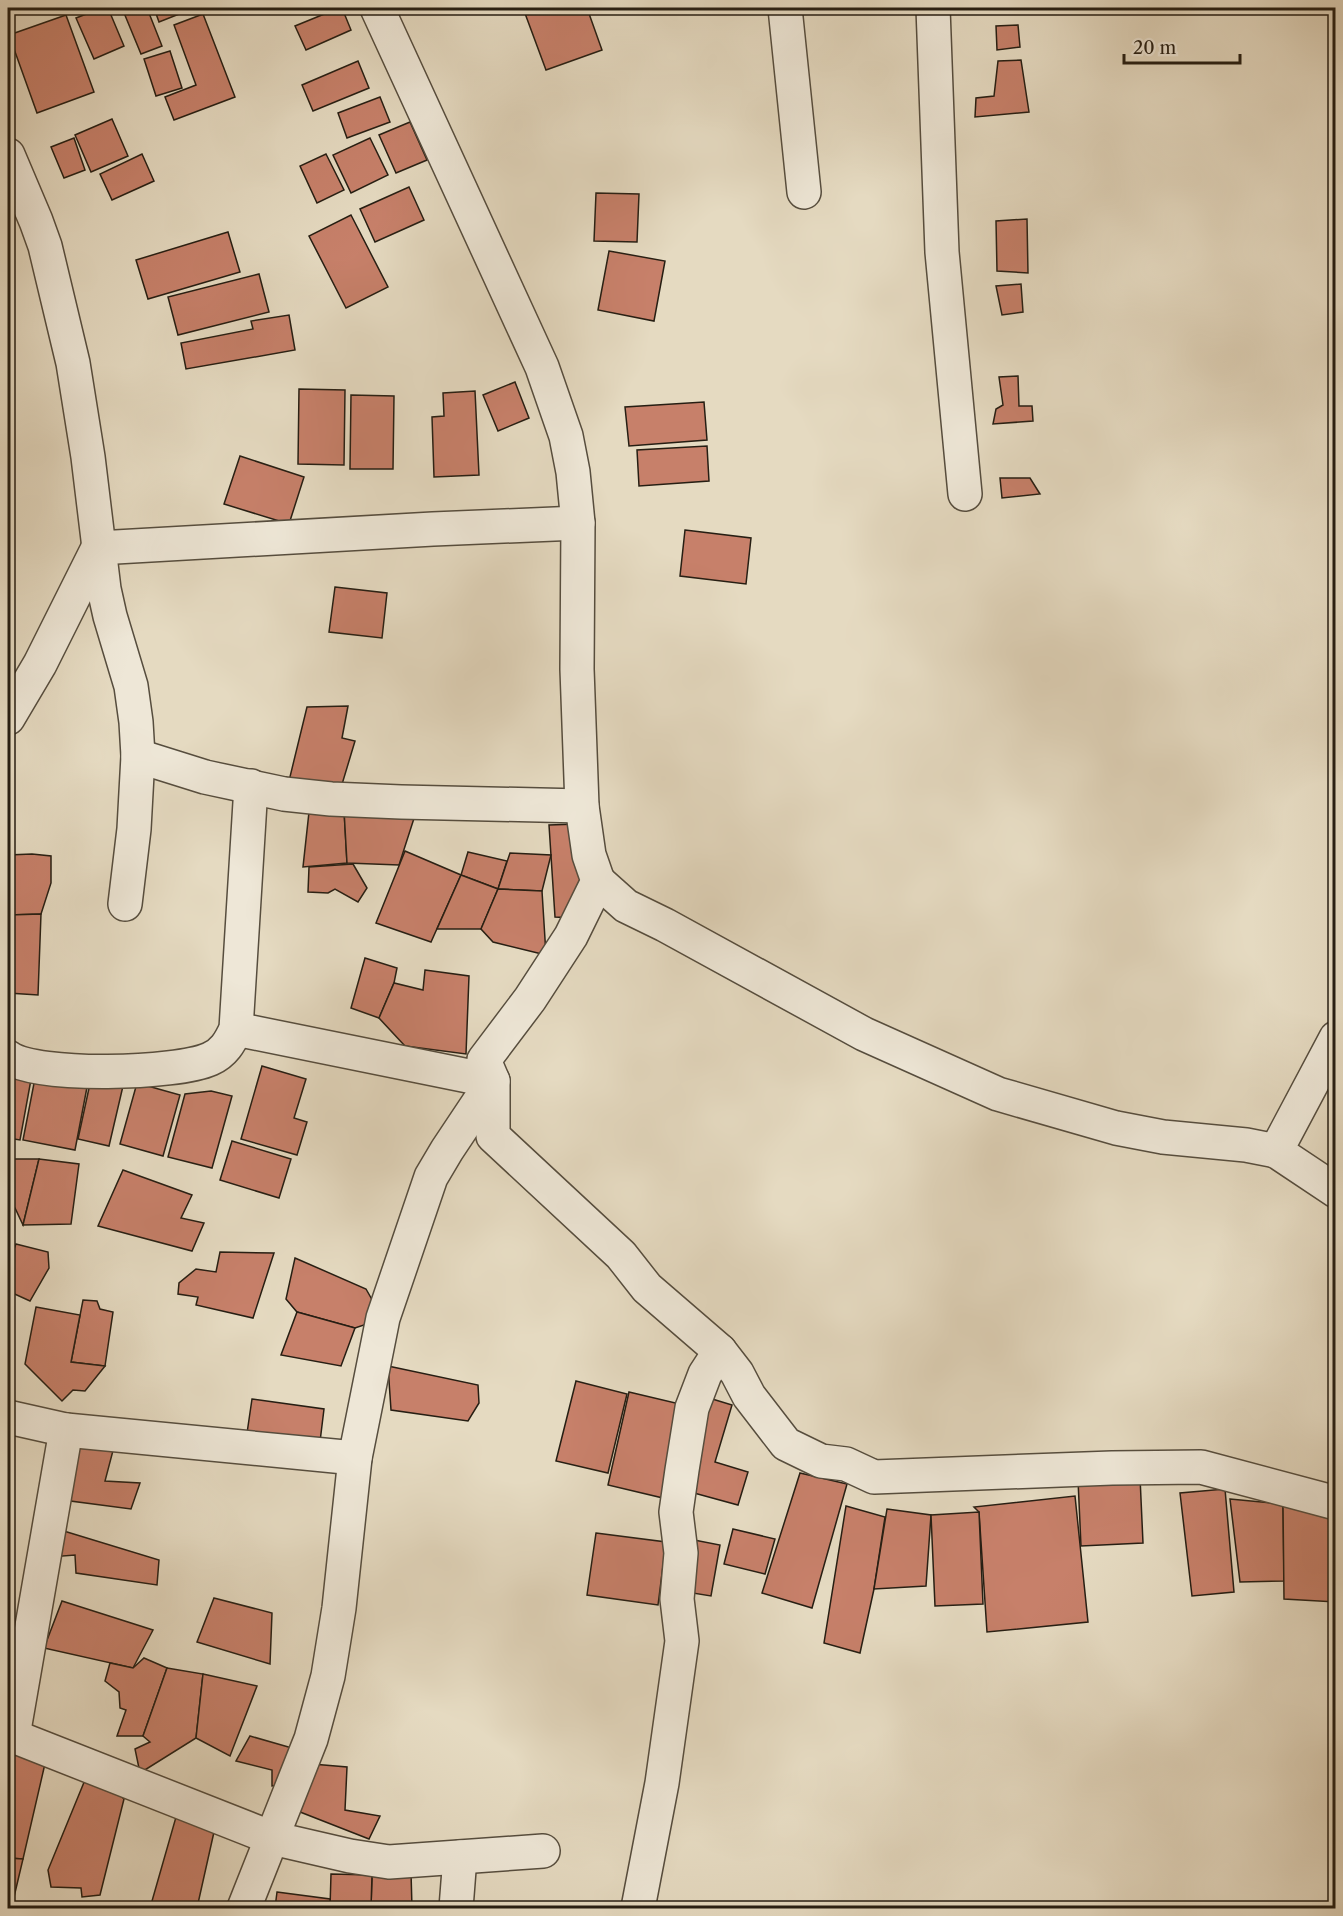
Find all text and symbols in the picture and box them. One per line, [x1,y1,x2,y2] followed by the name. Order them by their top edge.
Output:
[1124,27,1240,65] scale bar
[1133,37,1177,59] text: 20 m

